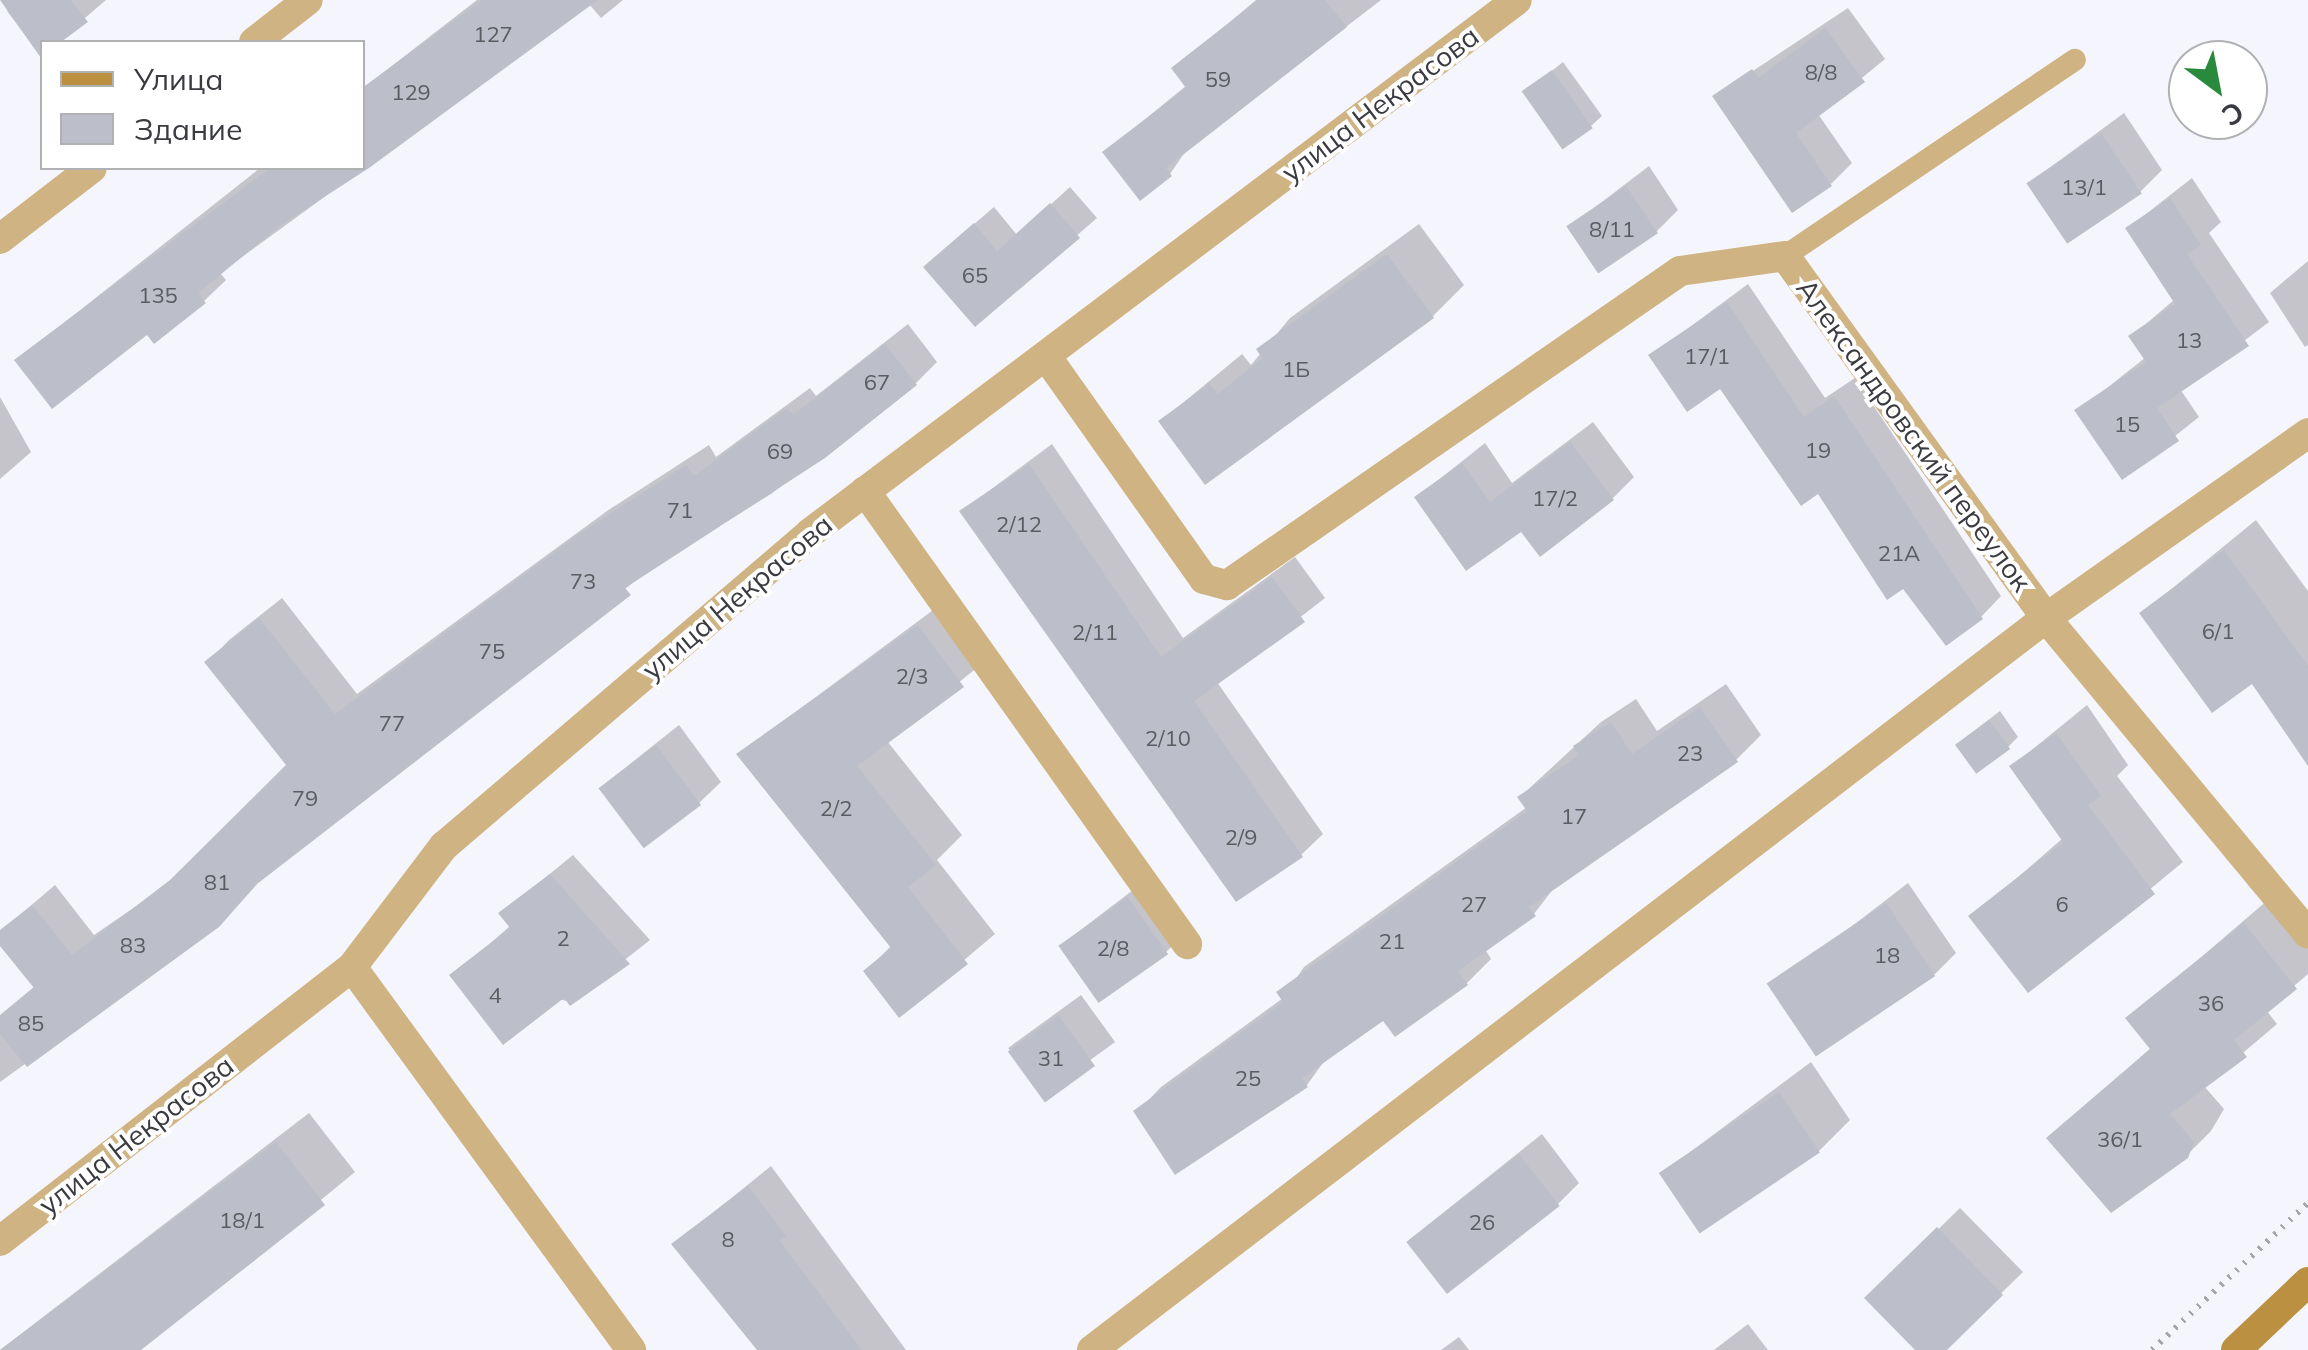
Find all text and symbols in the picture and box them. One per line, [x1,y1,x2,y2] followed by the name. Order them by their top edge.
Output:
[1275,19,1485,189] street label: улица Некрасова
[473,22,513,48] house number: 127
[40,40,365,170] legend
[2168,40,2268,140] north arrow
[134,60,224,98] text: Улица
[1805,60,1837,86] house number: 8/8
[1205,67,1231,93] house number: 59
[391,80,431,106] house number: 129
[2216,94,2251,134] text: С
[134,110,243,148] text: Здание
[2061,175,2107,201] house number: 13/1
[1589,217,1635,243] house number: 8/11
[962,263,988,289] house number: 65
[1789,272,2039,598] street label: Александровский переулок
[138,283,178,309] house number: 135
[2176,328,2202,354] house number: 13
[1684,344,1730,370] house number: 17/1
[1282,357,1310,383] house number: 1Б
[864,370,890,396] house number: 67
[2114,412,2140,438] house number: 15
[1805,438,1831,464] house number: 19
[767,439,793,465] house number: 69
[1532,486,1578,512] house number: 17/2
[667,498,693,524] house number: 71
[635,508,839,686] street label: улица Некрасова
[996,512,1042,538] house number: 2/12
[1878,541,1920,567] house number: 21А
[570,569,596,595] house number: 73
[2202,619,2234,645] house number: 6/1
[1072,620,1118,646] house number: 2/11
[479,639,505,665] house number: 75
[896,664,928,690] house number: 2/3
[379,711,405,737] house number: 77
[1145,726,1191,752] house number: 2/10
[1677,741,1703,767] house number: 23
[292,786,318,812] house number: 79
[820,796,852,822] house number: 2/2
[1561,804,1587,830] house number: 17
[1225,825,1257,851] house number: 2/9
[204,870,230,896] house number: 81
[1461,892,1487,918] house number: 27
[2055,892,2069,918] house number: 6
[556,926,570,952] house number: 2
[1379,929,1405,955] house number: 21
[120,933,146,959] house number: 83
[1097,936,1129,962] house number: 2/8
[1874,943,1900,969] house number: 18
[488,983,502,1009] house number: 4
[2198,991,2224,1017] house number: 36
[18,1011,44,1037] house number: 85
[1038,1046,1064,1072] house number: 31
[32,1048,240,1222] street label: улица Некрасова
[1235,1066,1261,1092] house number: 25
[2097,1127,2143,1153] house number: 36/1
[219,1208,265,1234] house number: 18/1
[1469,1210,1495,1236] house number: 26
[721,1227,735,1253] house number: 8

